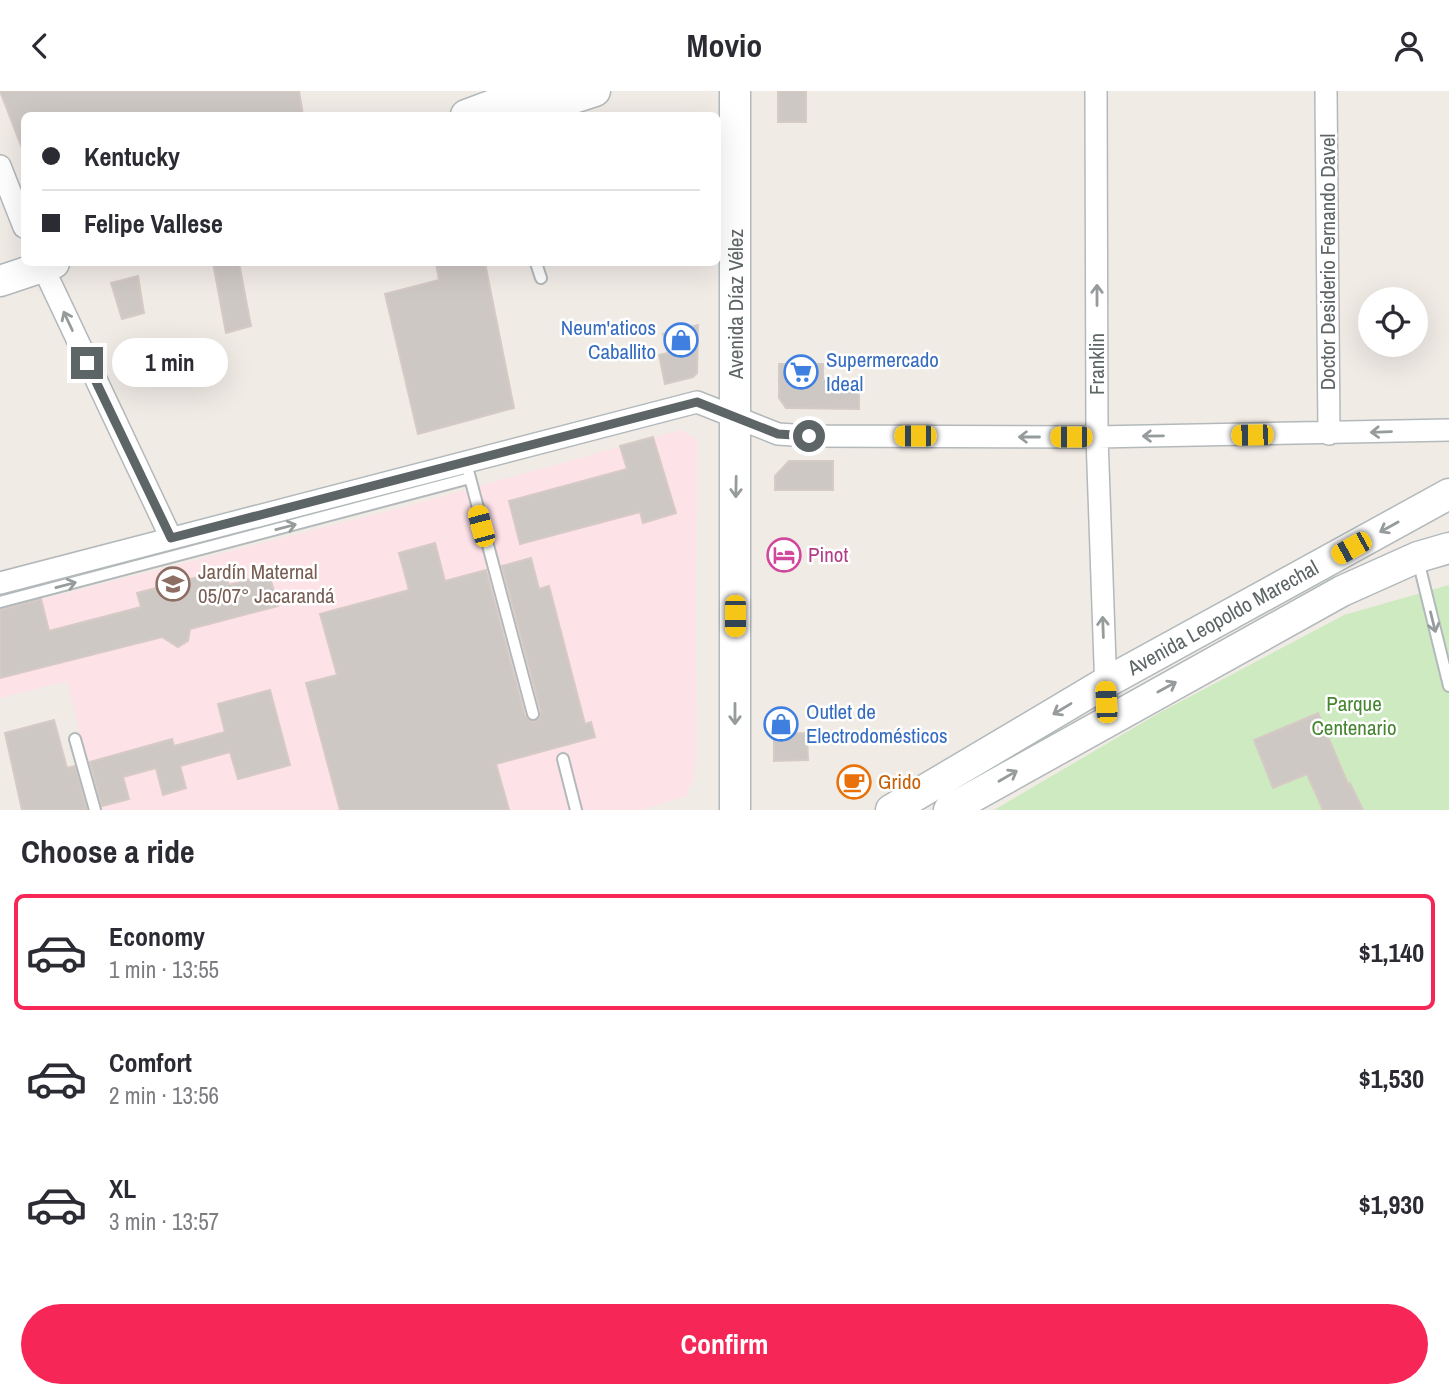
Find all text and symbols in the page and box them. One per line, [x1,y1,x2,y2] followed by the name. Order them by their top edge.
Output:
[687,24,762,67] text: Movio
[21,27,59,65] icon: back
[1390,27,1428,65] icon: person
[1313,134,1342,390] street label: Doctor Desiderio Fernando Davel
[84,139,180,174] text: Kentucky
[84,206,223,241] text: Felipe Vallese
[721,229,750,380] street label: Avenida Díaz Vélez
[1090,284,1104,307] one-way arrow
[1358,287,1428,357] map controls
[1358,287,1428,357] button: locate
[61,311,74,332] one-way arrow
[561,313,656,366] place label: Neum'aticos Caballito
[662,321,700,359] shop icon: Neum'aticos Caballito
[1082,333,1111,395] street label: Franklin
[112,338,227,387] callout: 1 min
[826,345,939,398] place label: Supermercado Ideal
[71,347,103,379] route end
[145,347,195,378] text: 1 min
[782,353,820,391] supermarket icon: Supermercado Ideal
[793,420,825,452] route start
[1231,424,1274,446] car
[1370,425,1393,439] one-way arrow
[895,426,937,447] car
[1051,427,1093,448] car
[1142,429,1165,443] one-way arrow
[1018,430,1041,444] one-way arrow
[729,475,743,498] one-way arrow
[466,503,497,549] car
[274,520,297,533] one-way arrow
[1380,520,1400,534] one-way arrow
[1328,529,1375,567] car
[765,536,803,574] hotel icon: Pinot
[808,540,848,569] place label: Pinot
[1121,553,1323,683] street label: Avenida Leopoldo Marechal
[198,557,335,610] place label: Jardín Maternal 05/07° Jacarandá
[154,565,192,603] school or university icon: Jardín Maternal 05/07° Jacarandá
[54,578,77,591] one-way arrow
[725,595,746,637] car
[1428,610,1441,632] one-way arrow
[1097,616,1110,639] one-way arrow
[1095,680,1118,724] car
[1156,680,1177,693] one-way arrow
[1311,689,1397,742] park label: Parque Centenario
[806,697,948,750] place label: Outlet de Electrodomésticos
[1053,702,1073,716] one-way arrow
[728,703,742,726] one-way arrow
[762,705,800,743] shop icon: Outlet de Electrodomésticos
[835,763,873,801] cafe icon: Grido
[878,767,921,796] place label: Grido
[998,769,1018,783] one-way arrow
[21,830,195,873] text: Choose a ride
[109,919,205,954] text: Economy
[25,921,88,984] icon: car
[1359,935,1424,970] text: $1,140
[109,954,219,985] text: 1 min · 13:55
[109,1045,192,1080] text: Comfort
[25,1047,88,1110] icon: car
[1359,1061,1424,1096] text: $1,530
[109,1080,219,1111] text: 2 min · 13:56
[109,1171,136,1206] text: XL
[25,1173,88,1236] icon: car
[1359,1187,1424,1222] text: $1,930
[109,1206,219,1237] text: 3 min · 13:57
[21,1304,1428,1384] button: Confirm

